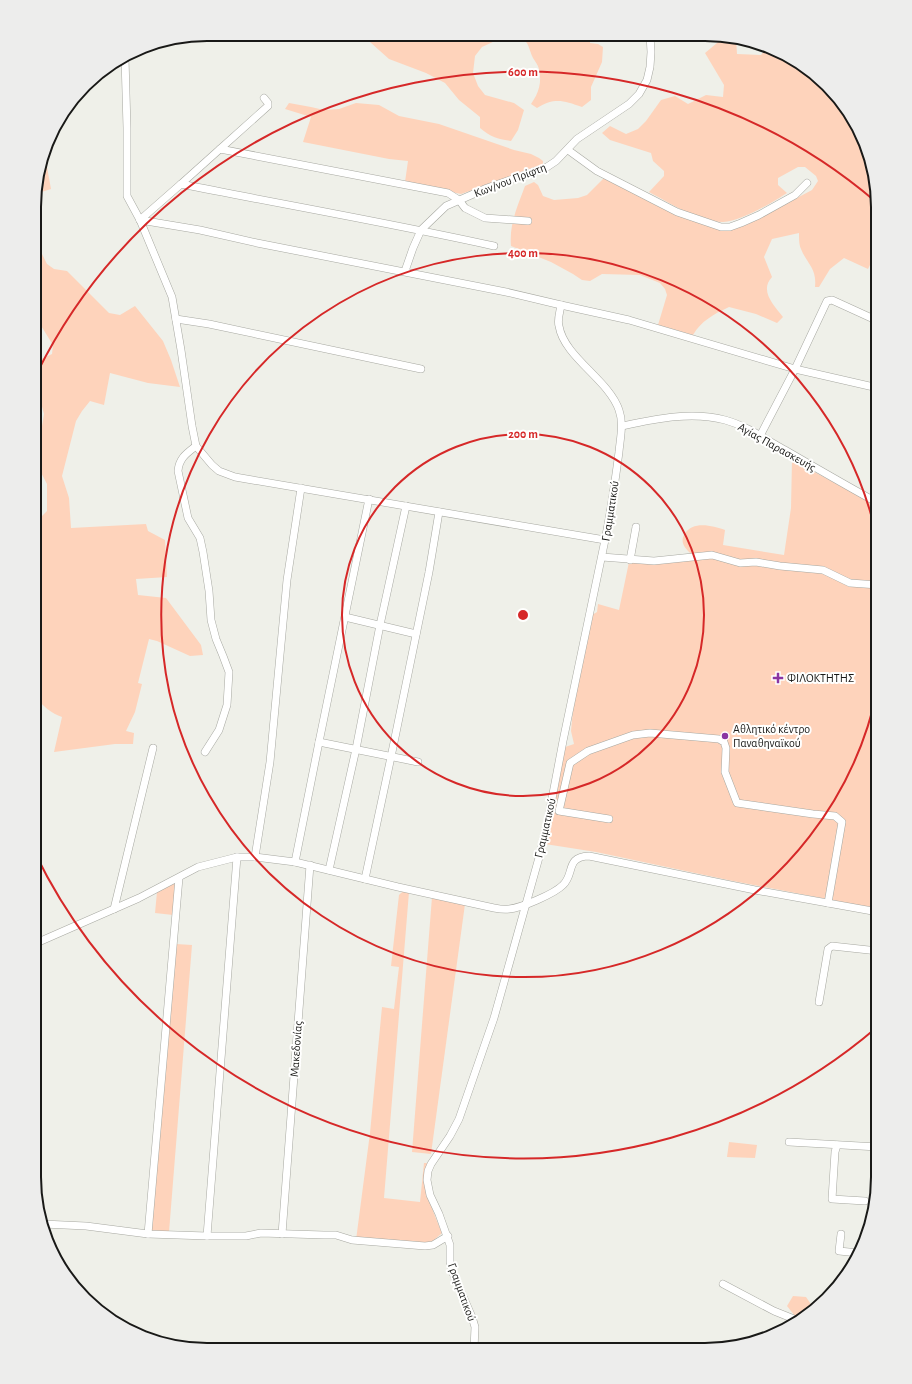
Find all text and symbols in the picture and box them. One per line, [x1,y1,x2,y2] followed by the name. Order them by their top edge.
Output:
[508,66,538,78] text: 600 m
[472,161,548,199] street label: Κων/νου Πρίφτη
[508,247,538,259] text: 400 m
[735,421,818,474] street label: Αγίας Παρασκευής
[508,428,538,440] text: 200 m
[599,480,621,542] street label: Γραμματικού
[516,608,530,622] centre of rings
[772,672,784,684] marker: ΦΙΛΟΚΤΗΤΗΣ
[787,672,854,684] place label: ΦΙΛΟΚΤΗΤΗΣ
[733,723,810,749] place label: Αθλητικό κέντρο Παναθηναϊκού
[720,731,730,741] marker: Αθλητικό κέντρο Παναθηναϊκού
[532,797,558,859] street label: Γραμματικού
[288,1020,305,1078] street label: Μακεδονίας
[446,1261,478,1323] street label: Γραμματικού

